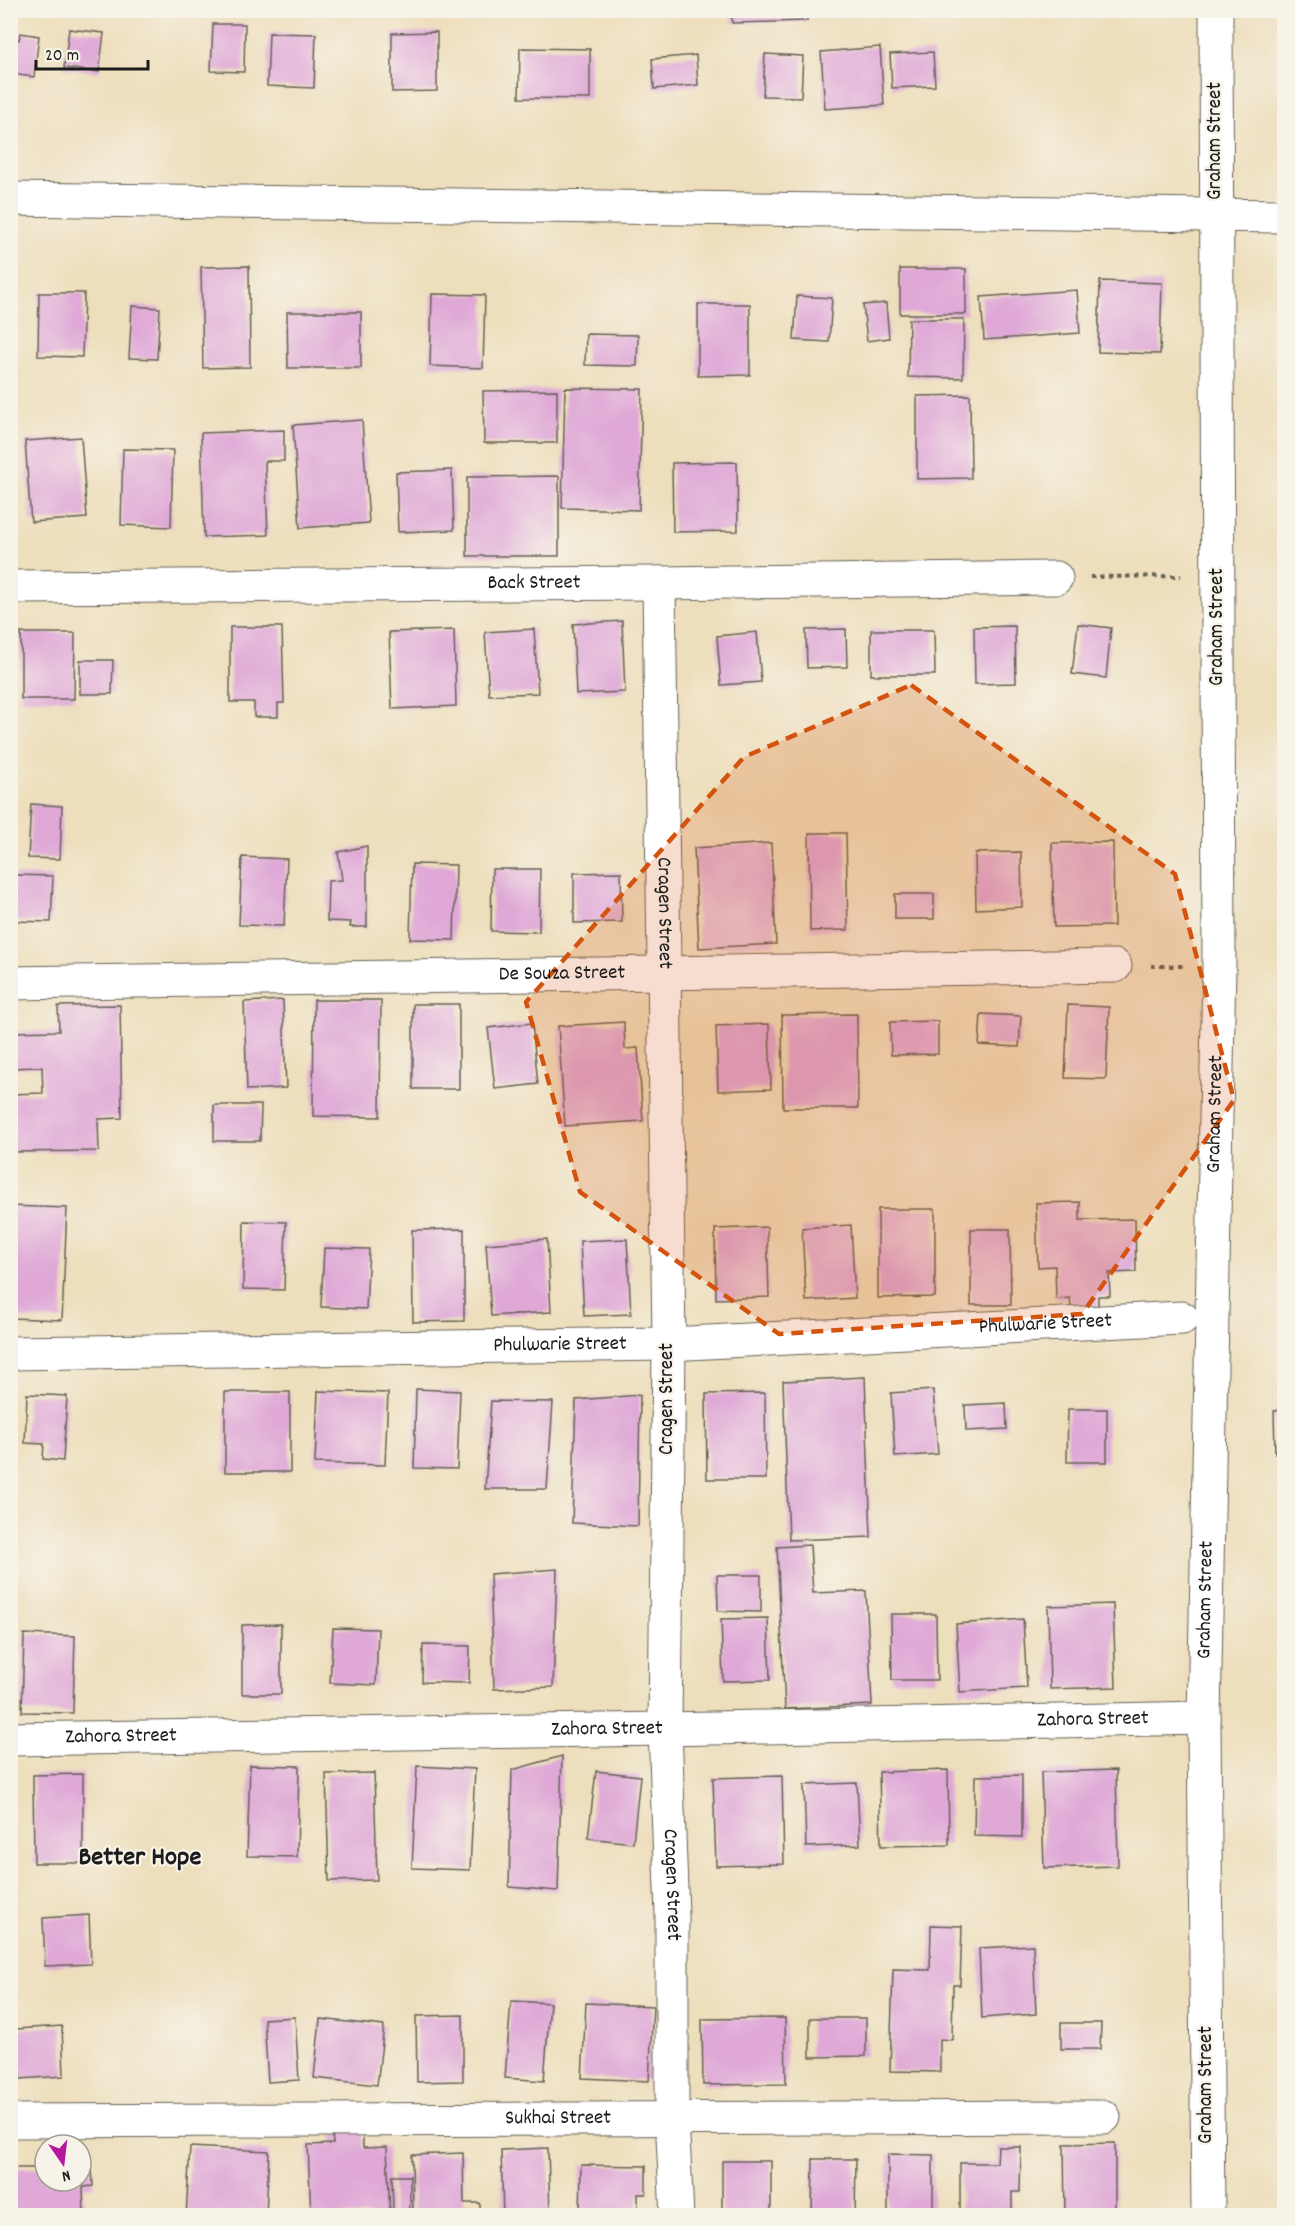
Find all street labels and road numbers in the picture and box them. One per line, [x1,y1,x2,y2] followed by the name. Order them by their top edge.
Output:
[1201,82,1231,200] street label: Graham Street
[488,568,581,599] street label: Back Street
[1203,568,1233,686] street label: Graham Street
[648,857,679,969] street label: Cragen Street
[499,959,626,990] street label: De Souza Street
[1200,1055,1232,1173] street label: Graham Street
[978,1307,1113,1343] street label: Phulwarie Street
[493,1330,627,1361] street label: Phulwarie Street
[653,1343,683,1455] street label: Cragen Street
[1190,1540,1223,1659] street label: Graham Street
[1037,1704,1149,1736] street label: Zahora Street
[551,1714,663,1746] street label: Zahora Street
[65,1721,177,1753] street label: Zahora Street
[654,1828,687,1941] street label: Cragen Street
[1192,2026,1222,2144] street label: Graham Street
[505,2104,611,2134] street label: Sukhai Street

